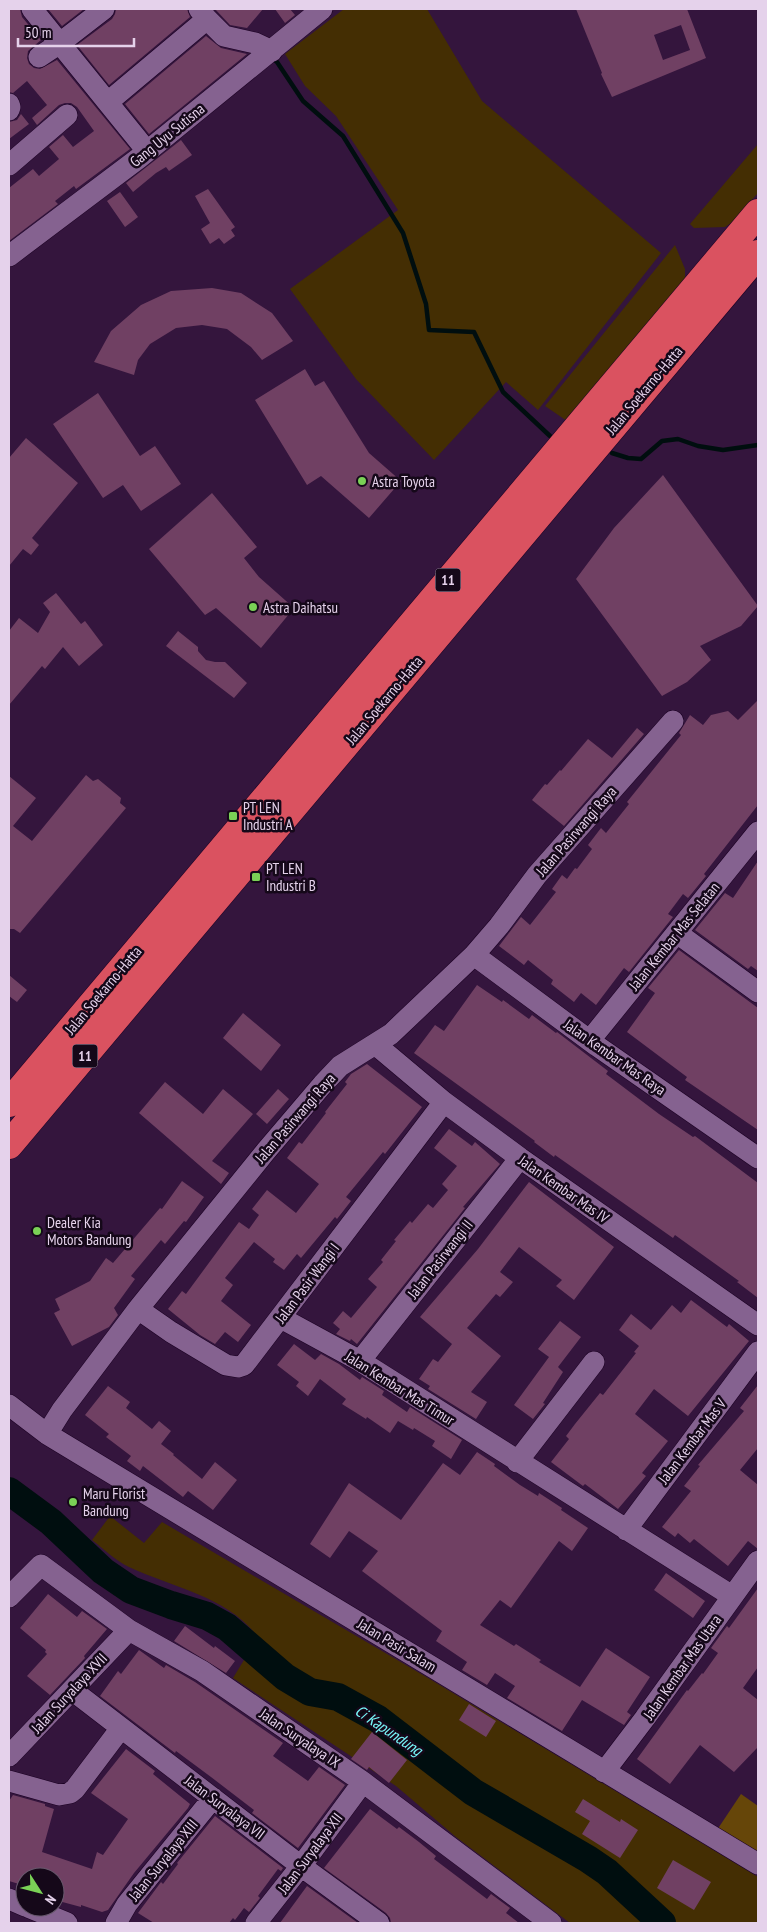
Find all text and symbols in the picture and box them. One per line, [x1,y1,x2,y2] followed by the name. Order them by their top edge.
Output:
[18,15,134,47] scale bar
[25,23,51,42] text: 50 m
[126,99,208,171] street label: Gang Uyu Sutisna
[601,342,687,439] street label: Jalan Soekarno-Hatta
[372,472,435,491] place label: Astra Toyota
[356,475,368,487] marker: Astra Toyota
[436,568,460,592] road number: 11
[263,598,338,617] place label: Astra Daihatsu
[247,601,259,613] marker: Astra Daihatsu
[341,652,427,749] street label: Jalan Soekarno-Hatta
[531,782,620,881] street label: Jalan Pasirwangi Raya
[243,798,293,834] place label: PT LEN Industri A
[227,810,239,822] marker: PT LEN Industri A
[266,859,316,895] place label: PT LEN Industri B
[250,871,262,883] marker: PT LEN Industri B
[624,878,724,995] street label: Jalan Kembar Mas Selatan
[60,942,146,1039] street label: Jalan Soekarno-Hatta
[560,1014,670,1099] street label: Jalan Kembar Mas Raya
[72,1044,98,1068] road number: 11
[250,1069,339,1168] street label: Jalan Pasirwangi Raya
[514,1150,613,1227] street label: Jalan Kembar Mas IV
[47,1213,132,1249] place label: Dealer Kia Motors Bandung
[403,1216,477,1303] street label: Jalan Pasirwangi II
[31,1225,43,1237] marker: Dealer Kia Motors Bandung
[270,1239,343,1328] street label: Jalan Pasir Wangi I
[341,1346,459,1430] street label: Jalan Kembar Mas Timur
[653,1395,730,1488] street label: Jalan Kembar Mas V
[83,1484,145,1520] place label: Maru Florist Bandung
[67,1496,79,1508] marker: Maru Florist Bandung
[638,1611,725,1724] street label: Jalan Kembar Mas Utara
[353,1614,440,1676] street label: Jalan Pasir Salam
[26,1649,111,1738] street label: Jalan Suryalaya XVII
[352,1700,427,1760] water label: Ci Kapundung
[255,1704,344,1772] street label: Jalan Suryalaya IX
[180,1770,269,1843] street label: Jalan Suryalaya VII
[273,1809,346,1898] street label: Jalan Suryalaya XII
[124,1815,202,1905] street label: Jalan Suryalaya XIII
[15,1867,65,1917] north arrow
[41,1891,60,1908] text: N

